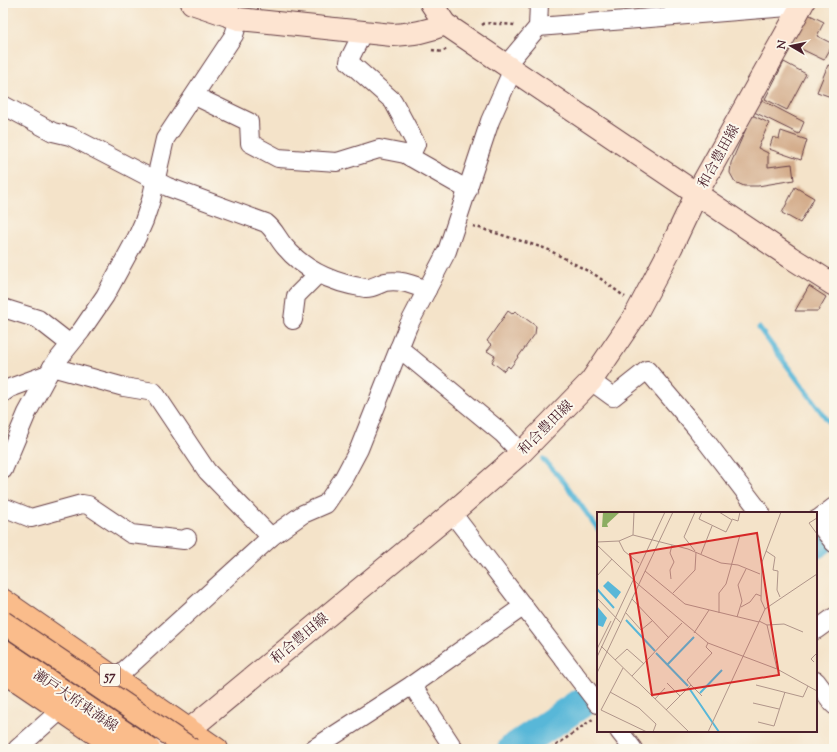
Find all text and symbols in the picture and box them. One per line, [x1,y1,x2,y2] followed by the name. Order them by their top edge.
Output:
[771,26,811,66] north arrow
[773,39,791,51] text: N
[694,122,745,192] street label: 和合豊田線
[515,397,578,460] street label: 和合豊田線
[597,512,817,732] inset map
[267,609,334,670] street label: 和合豊田線
[100,664,120,686] road number: 57
[29,666,121,737] street label: 瀬戸大府東海線

